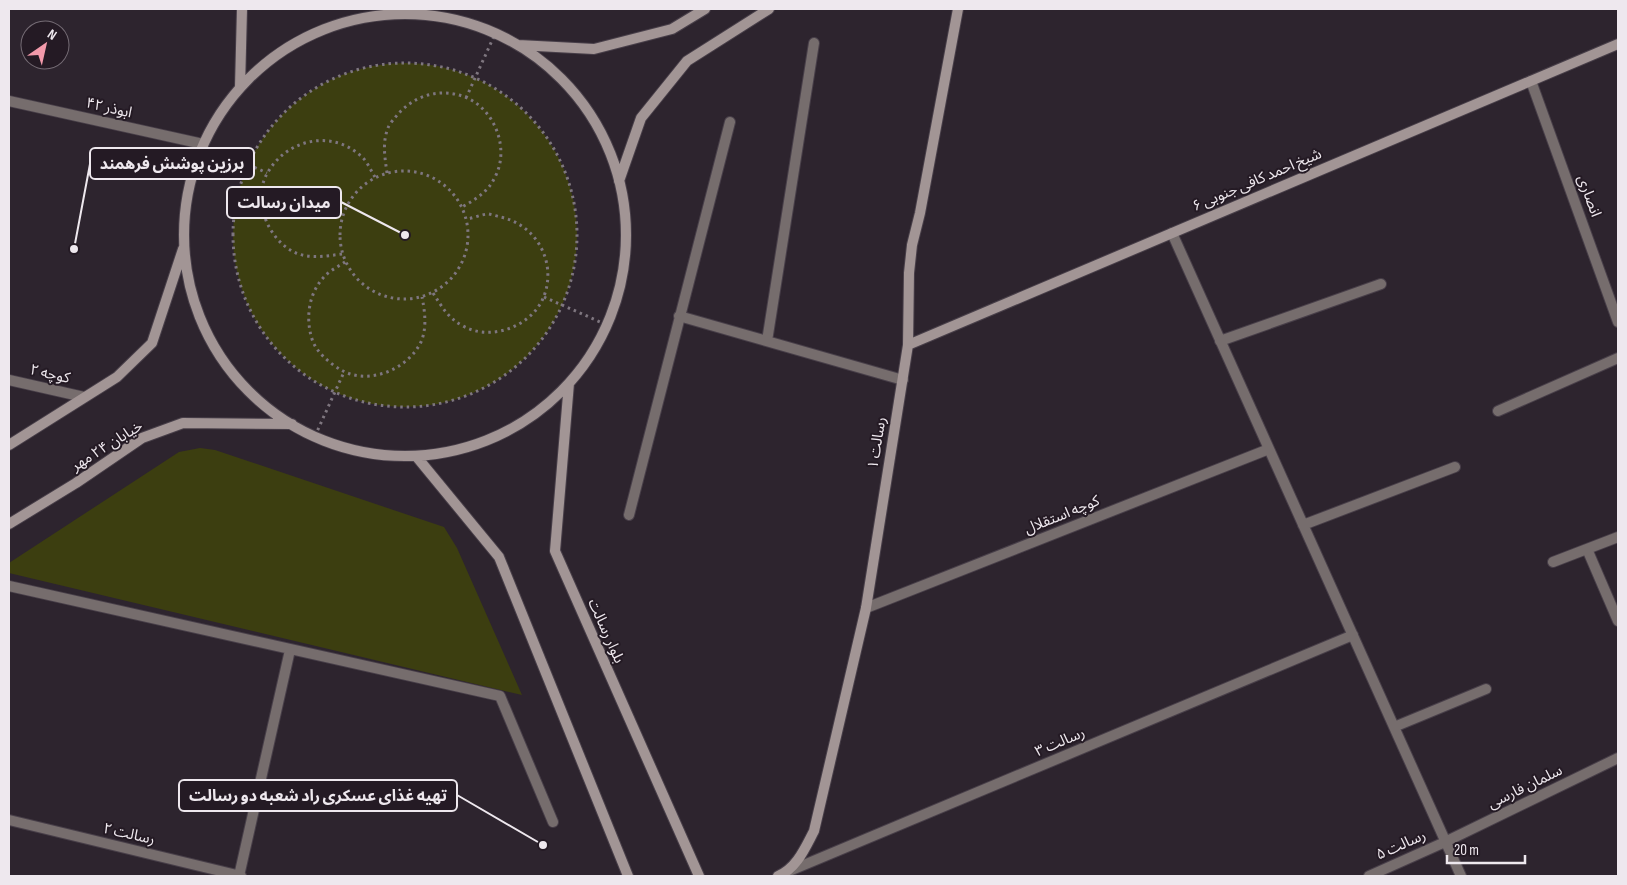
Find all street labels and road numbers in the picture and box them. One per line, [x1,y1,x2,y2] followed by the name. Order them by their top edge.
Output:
[84,93,134,123] street label: ابوذر ۴۲
[1189,144,1326,218] street label: شیخ احمد کافی جنوبی ۶
[1573,172,1605,220] street label: انصاری
[28,360,73,388] street label: کوچه ۲
[67,416,146,476] street label: خیابان ۲۴ مهر
[864,416,890,470] street label: رسالت ۱
[1022,491,1103,539] street label: کوچه استقلال
[583,596,629,666] street label: بلوار رسالت
[1032,723,1088,761] street label: رسالت ۳
[1484,761,1566,813] street label: سلمان فارسی
[101,819,157,849] street label: رسالت ۲
[1373,826,1429,864] street label: رسالت ۵

